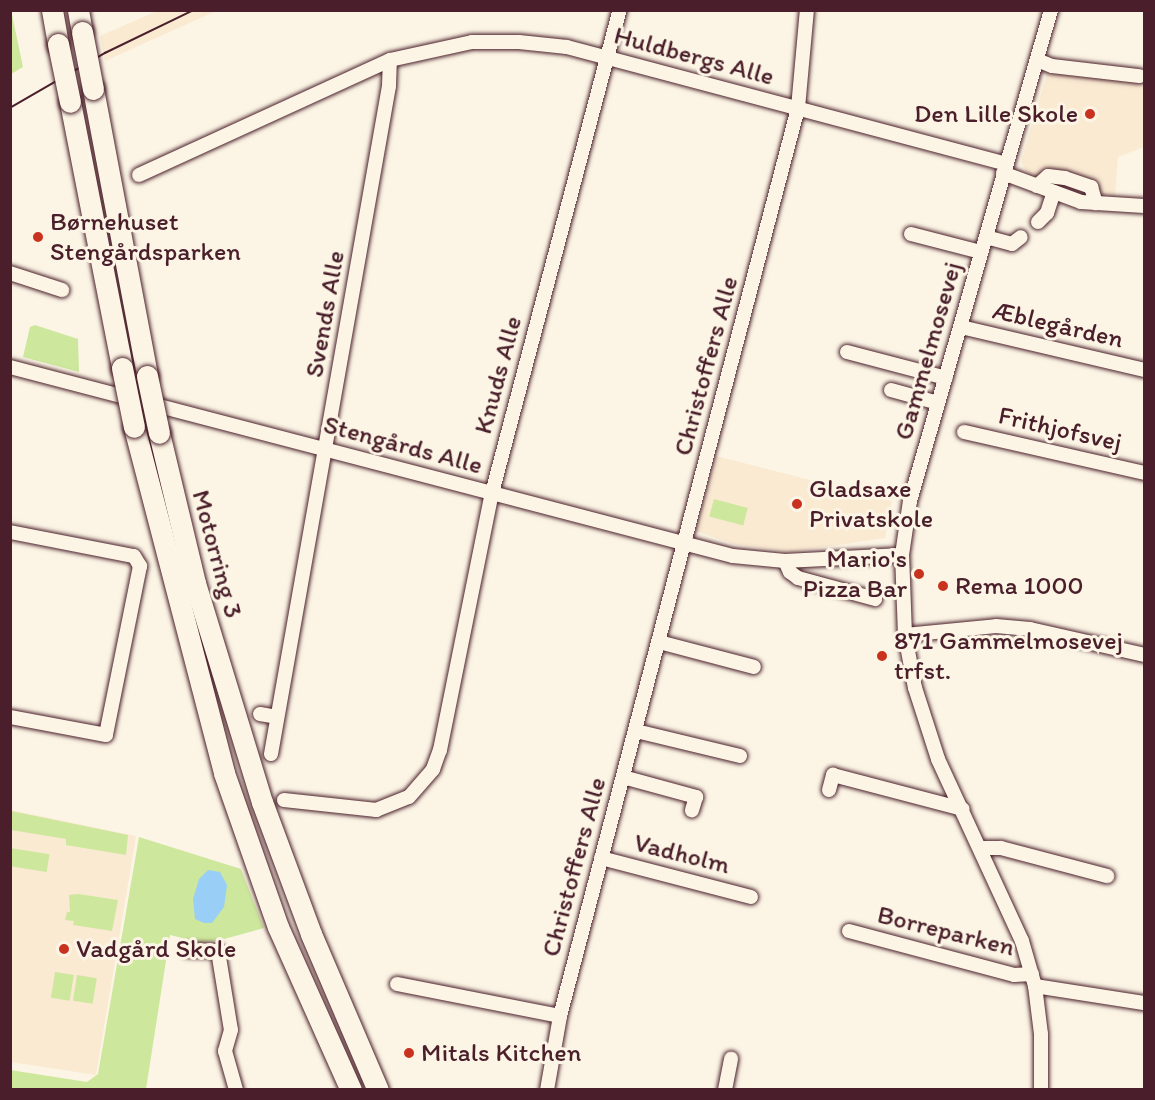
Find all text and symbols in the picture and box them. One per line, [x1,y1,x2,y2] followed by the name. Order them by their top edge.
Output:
[611,20,777,92] street label: Huldbergs Alle
[914,98,1078,130] place label: Den Lille Skole
[1083,107,1097,121] marker: Den Lille Skole
[50,206,241,268] place label: Børnehuset Stengårdsparken
[31,230,45,244] marker: Børnehuset Stengårdsparken
[299,248,351,380] street label: Svends Alle
[888,258,968,444] street label: Gammelmosevej
[667,273,745,459] street label: Christoffers Alle
[990,295,1126,355] street label: Æblegården
[467,313,529,437] street label: Knuds Alle
[995,400,1125,458] street label: Frithjofsvej
[320,409,486,481] street label: Stengårds Alle
[809,473,933,534] place label: Gladsaxe Privatskole
[185,487,249,621] street label: Motorring 3
[790,497,804,511] marker: Gladsaxe Privatskole
[802,543,907,604] place label: Mario's Pizza Bar
[912,567,926,581] marker: Mario's Pizza Bar
[955,570,1084,602] place label: Rema 1000
[936,579,950,593] marker: Rema 1000
[894,625,1123,686] place label: 871 Gammelmosevej trfst.
[875,649,889,663] marker: 871 Gammelmosevej trfst.
[535,774,613,960] street label: Christoffers Alle
[631,827,733,881] street label: Vadholm
[874,899,1018,963] street label: Borreparken
[76,933,236,965] place label: Vadgård Skole
[57,942,71,956] marker: Vadgård Skole
[421,1037,581,1069] place label: Mitals Kitchen
[402,1046,416,1060] marker: Mitals Kitchen

